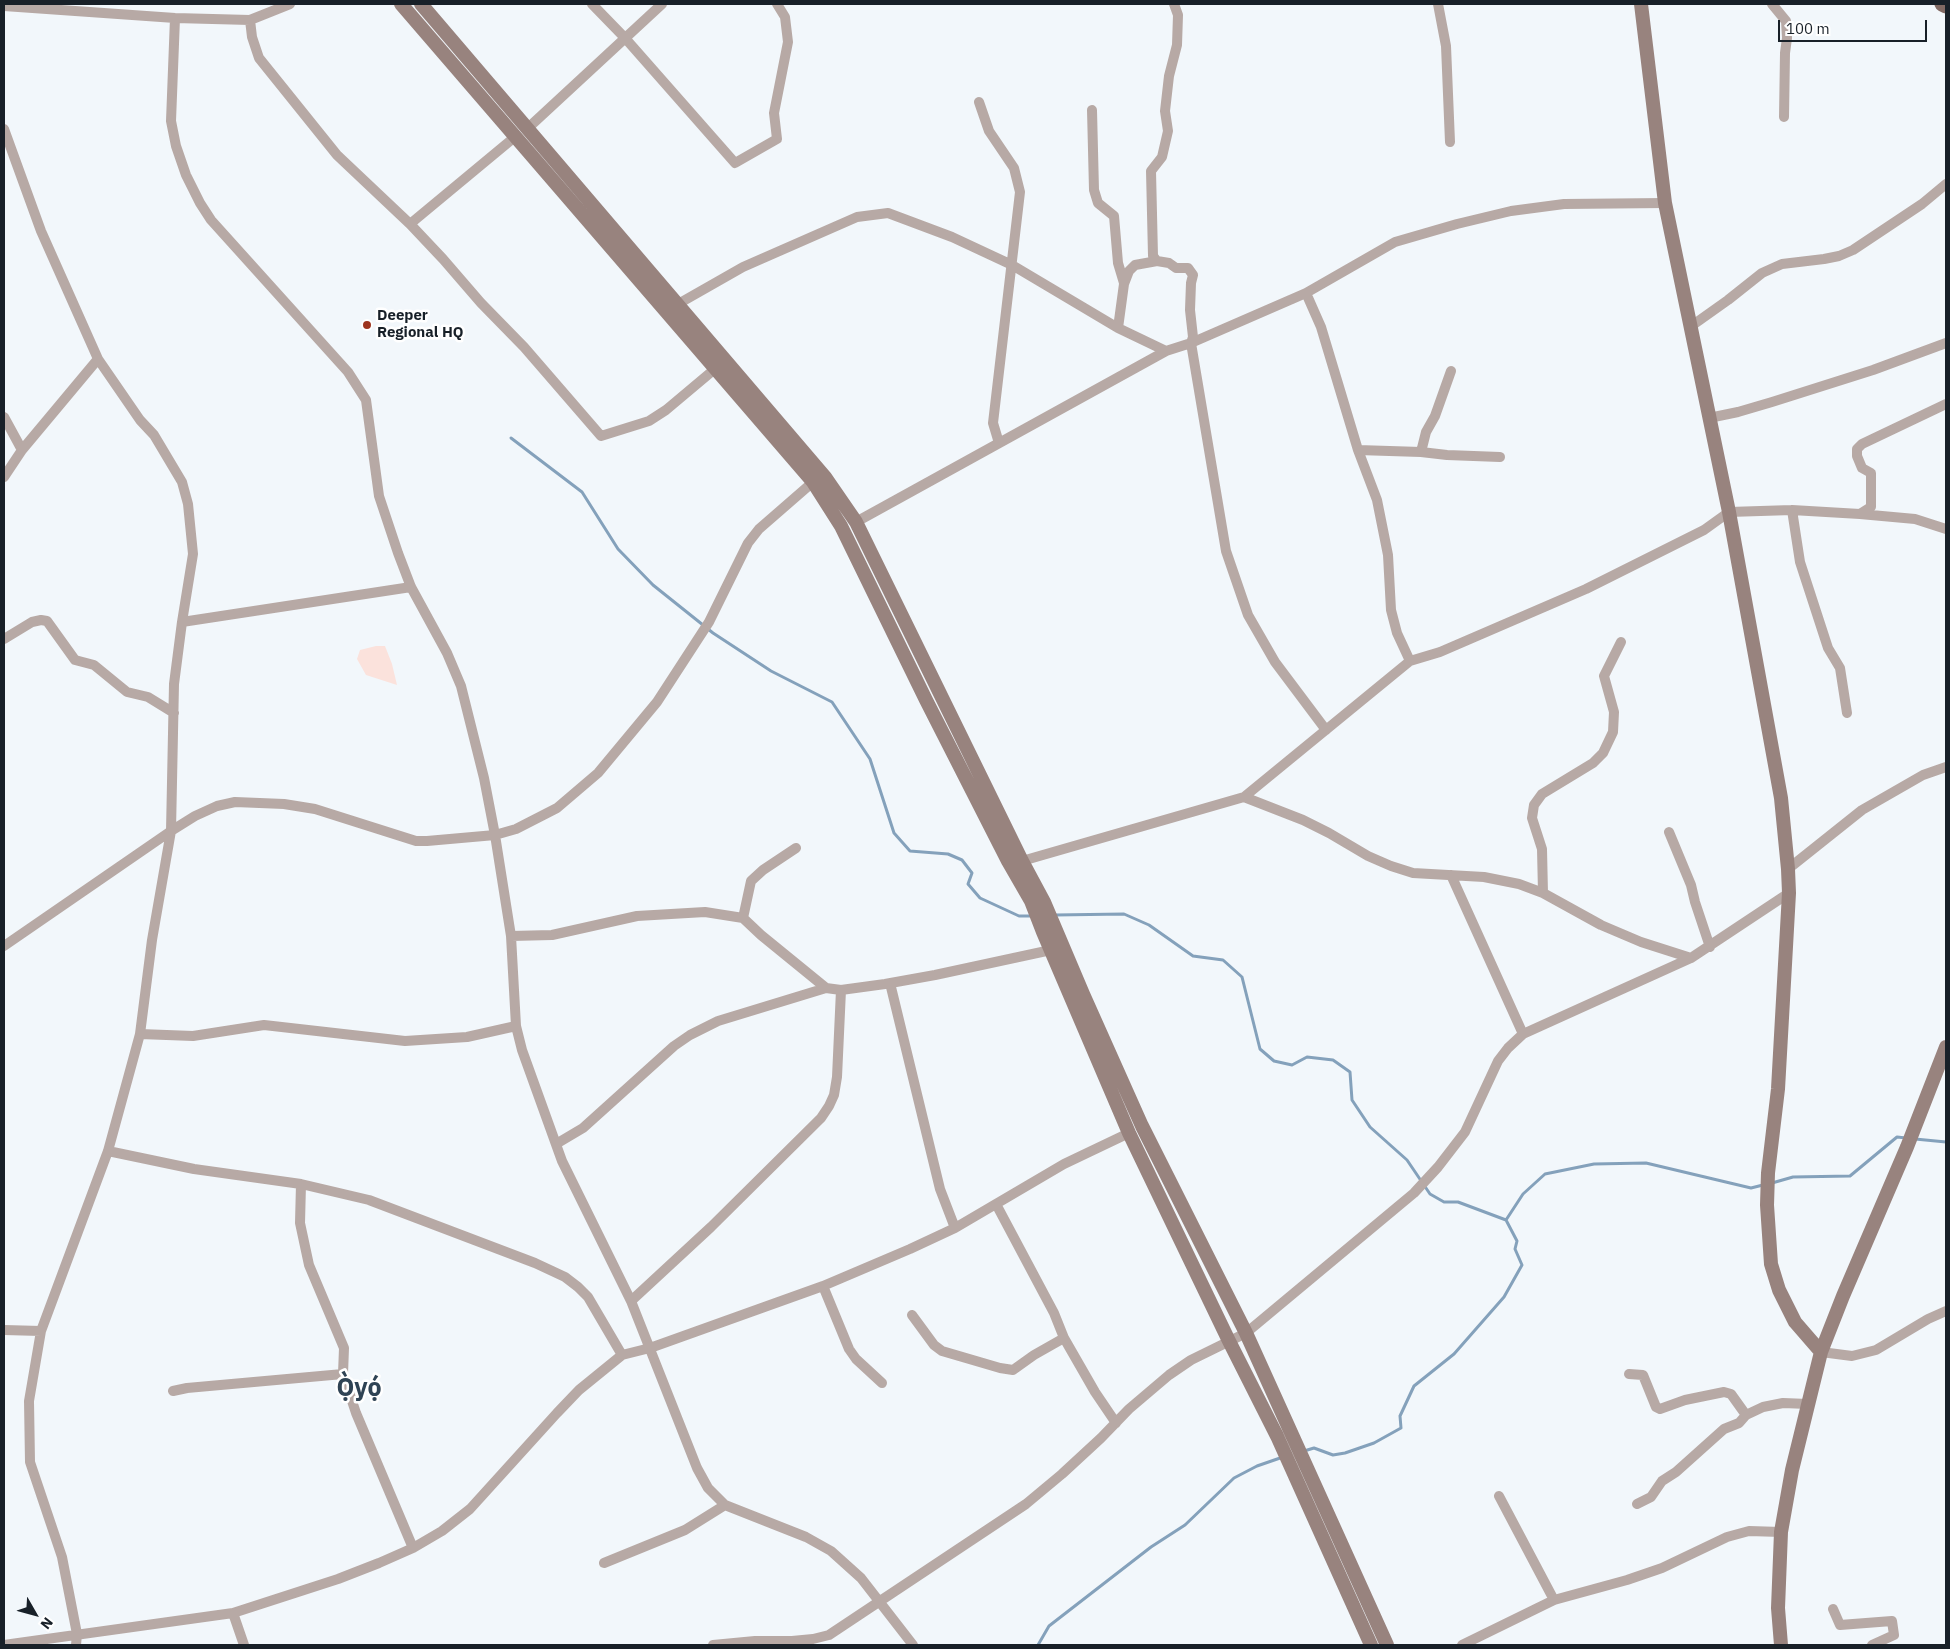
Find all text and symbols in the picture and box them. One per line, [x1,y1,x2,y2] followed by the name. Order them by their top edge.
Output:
[1780,10,1929,42] scale bar
[1786,19,1830,38] text: 100 m
[377,307,463,342] place label: Deeper Regional HQ
[361,319,373,331] marker: Deeper Regional HQ
[336,1374,382,1404] district label: Ọ̀yọ́
[10,1589,60,1639] north arrow
[37,1614,57,1633] text: N

